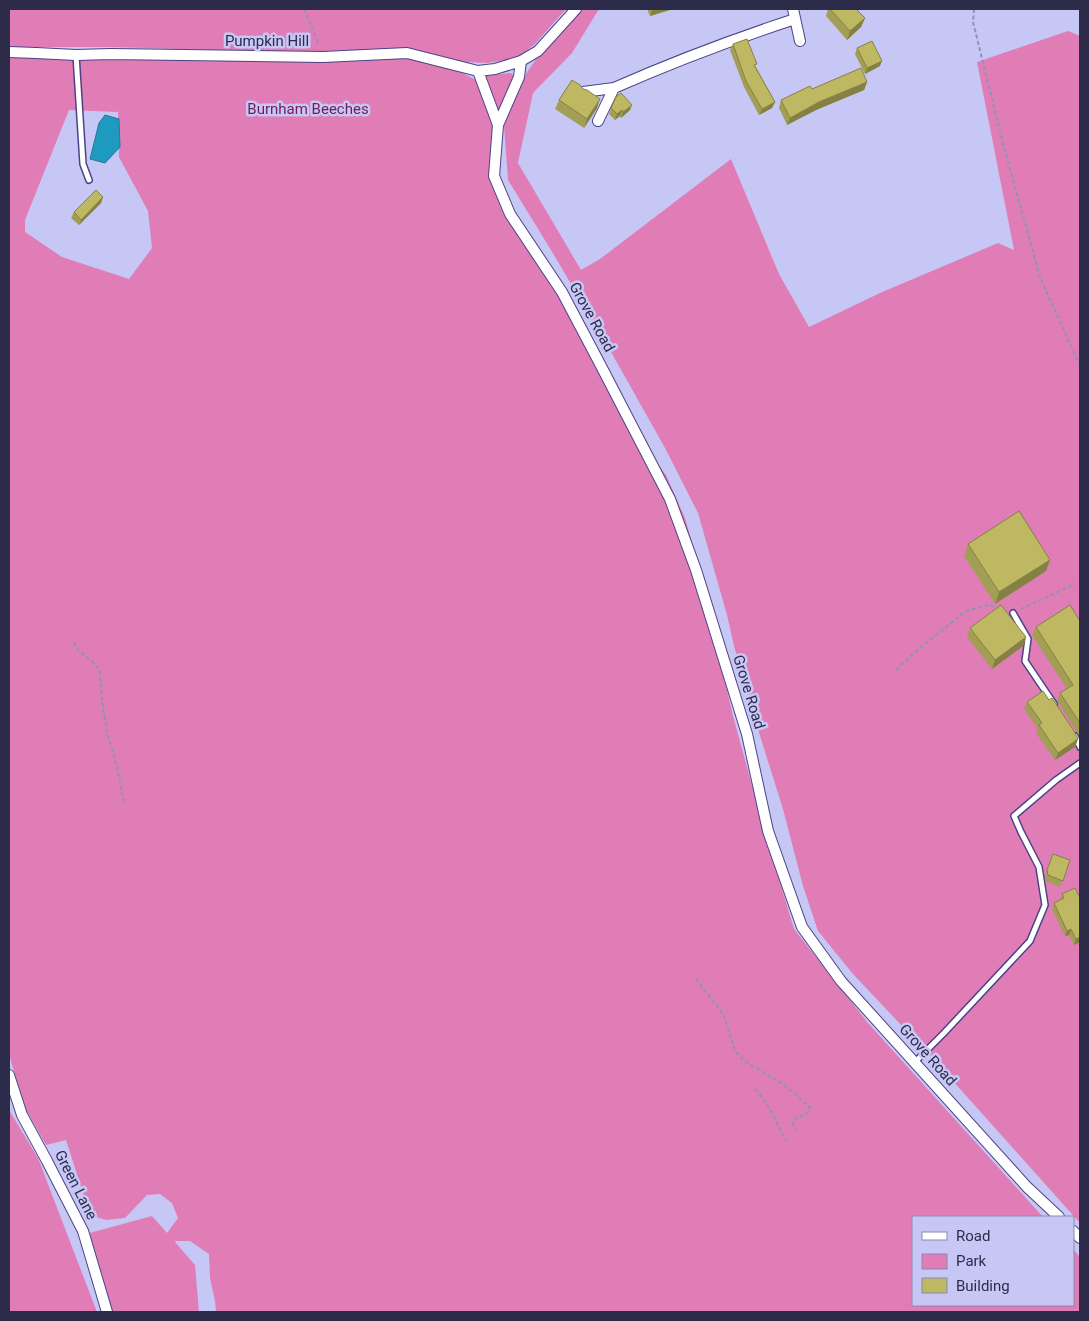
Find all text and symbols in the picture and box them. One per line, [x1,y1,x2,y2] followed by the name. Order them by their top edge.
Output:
[225,32,309,50] street label: Pumpkin Hill
[247,100,369,118] park label: Burnham Beeches
[565,279,619,355] street label: Grove Road
[729,653,769,731] street label: Grove Road
[896,1020,960,1090] street label: Grove Road
[51,1147,101,1223] street label: Green Lane
[912,1216,1074,1306] legend
[956,1227,990,1245] text: Road
[956,1252,987,1270] text: Park
[956,1277,1010,1295] text: Building

